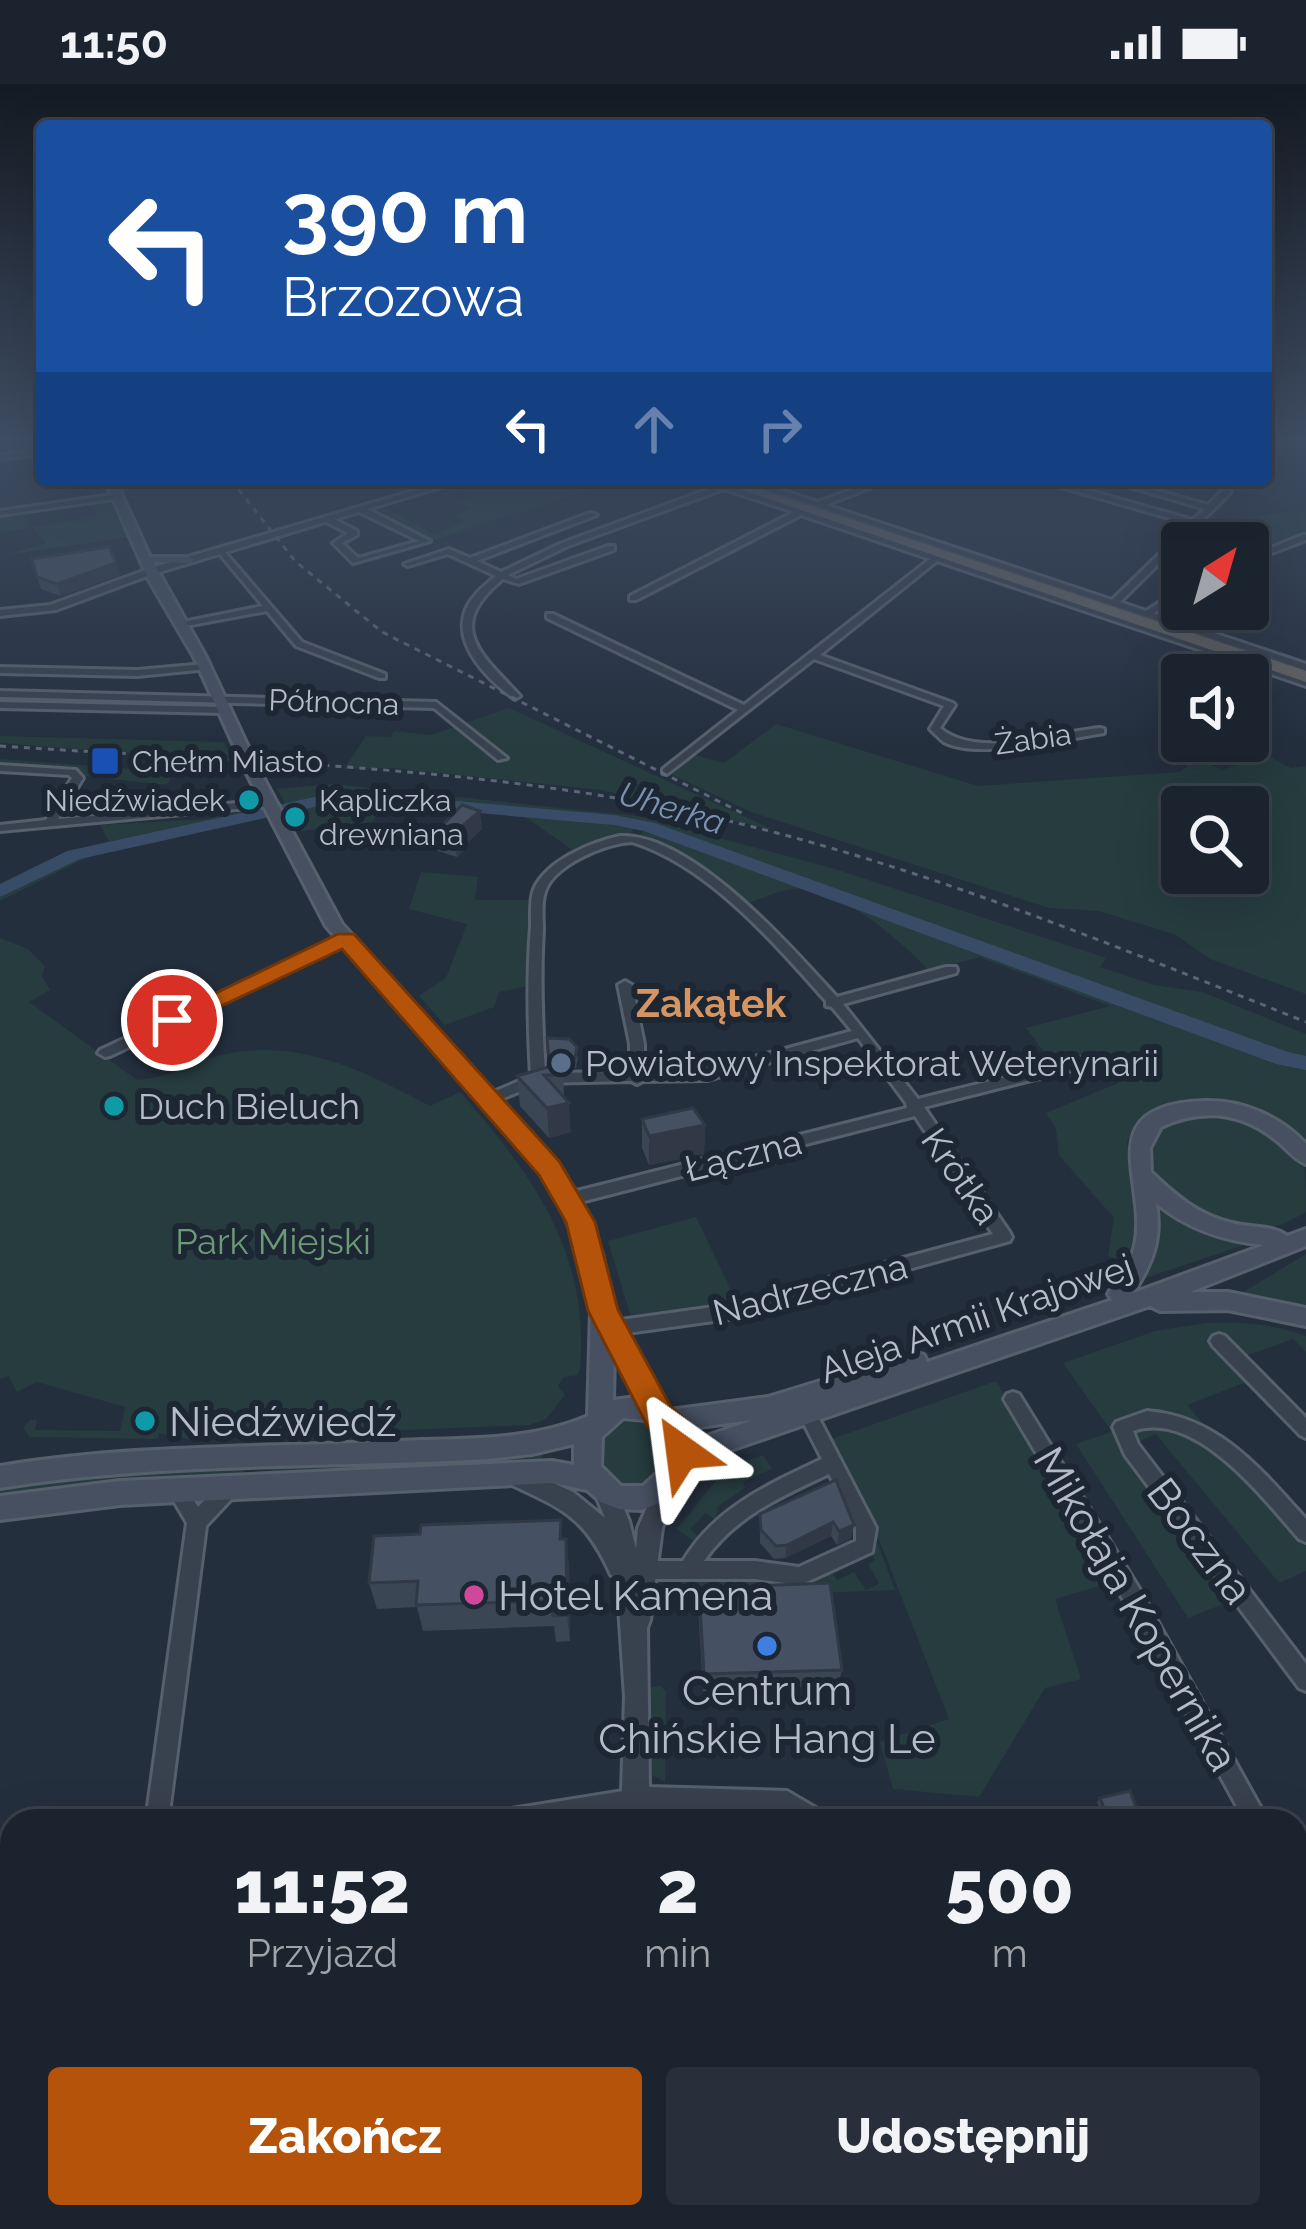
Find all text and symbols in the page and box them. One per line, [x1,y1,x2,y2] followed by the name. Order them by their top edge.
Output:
[60,16,168,69] text: 11:50
[282,164,528,263] text: 390 m
[84,168,240,324] icon: left
[282,265,524,329] text: Brzozowa
[495,396,561,462] icon: left
[621,396,687,462] icon: ahead
[747,396,813,462] icon: right
[1161,522,1269,630] north arrow
[1161,522,1269,894] map controls
[1161,654,1269,762] button: sound
[268,682,400,722] street label: Północna
[993,716,1073,762] street label: Żabia
[132,744,323,779] place label: Chełm Miasto
[89,745,121,777] marker: Chełm Miasto
[615,774,729,842] water label: Uherka
[45,783,225,818] place label: Niedźwiadek
[319,783,464,852] place label: Kapliczka drewniana
[1161,786,1269,894] button: search
[236,787,262,813] marker: Niedźwiadek
[282,804,308,830] marker: Kapliczka drewniana
[121,969,223,1071] pin
[636,980,786,1026] district label: Zakątek
[139,987,205,1053] icon: arrive
[585,1042,1159,1084] place label: Powiatowy Inspektorat Weterynarii
[548,1050,574,1076] marker: Powiatowy Inspektorat Weterynarii
[138,1085,360,1127] place label: Duch Bieluch
[101,1093,127,1119] marker: Duch Bieluch
[680,1120,806,1190] street label: Łączna
[913,1120,1009,1232] street label: Krótka
[175,1220,371,1262] park label: Park Miejski
[708,1245,912,1333] street label: Nadrzeczna
[814,1245,1138,1391] street label: Aleja Armii Krajowej
[619,1389,745,1515] position arrow
[169,1397,397,1446] place label: Niedźwiedź
[132,1408,158,1434] marker: Niedźwiedź
[1024,1439,1248,1779] street label: Mikołaja Kopernika
[1137,1469,1263,1613] street label: Boczna
[498,1571,773,1620] place label: Hotel Kamena
[461,1582,487,1608] marker: Hotel Kamena
[754,1633,780,1659] marker: Centrum Chińskie Hang Le
[598,1666,936,1763] place label: Centrum Chińskie Hang Le
[234,1845,410,1930] text: 11:52
[657,1845,699,1930] text: 2
[945,1845,1074,1930] text: 500
[246,1930,398,1976] text: Przyjazd
[644,1930,711,1976] text: min
[992,1930,1028,1976] text: m
[48,2067,642,2205] button: Zakończ
[666,2067,1260,2205] button: Udostępnij

